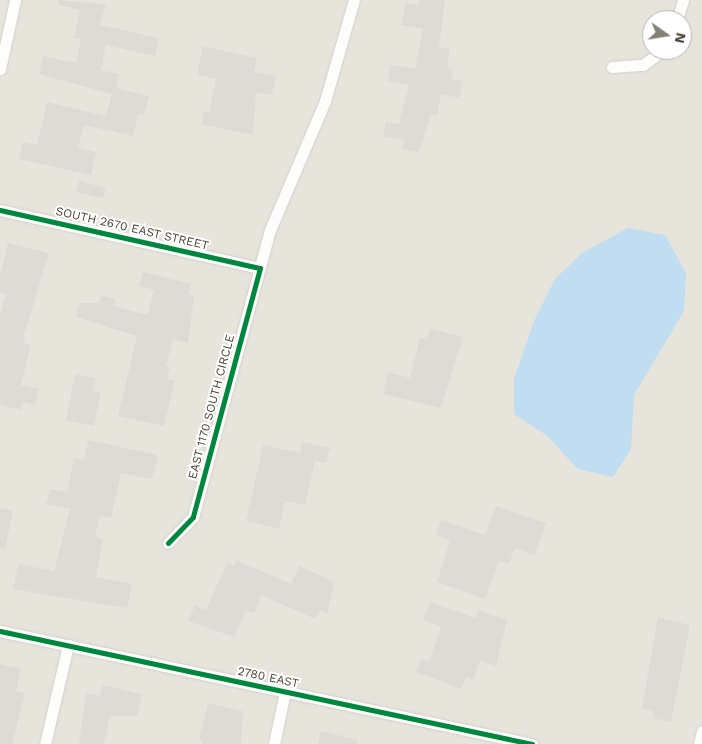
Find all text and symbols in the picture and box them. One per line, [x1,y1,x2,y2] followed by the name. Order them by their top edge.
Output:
[642,10,692,60] north arrow
[672,31,690,45] text: N
[54,204,210,254] street label: SOUTH 2670 EAST STREET
[186,333,238,481] street label: EAST 1170 SOUTH CIRCLE
[236,664,300,692] street label: 2780 EAST

